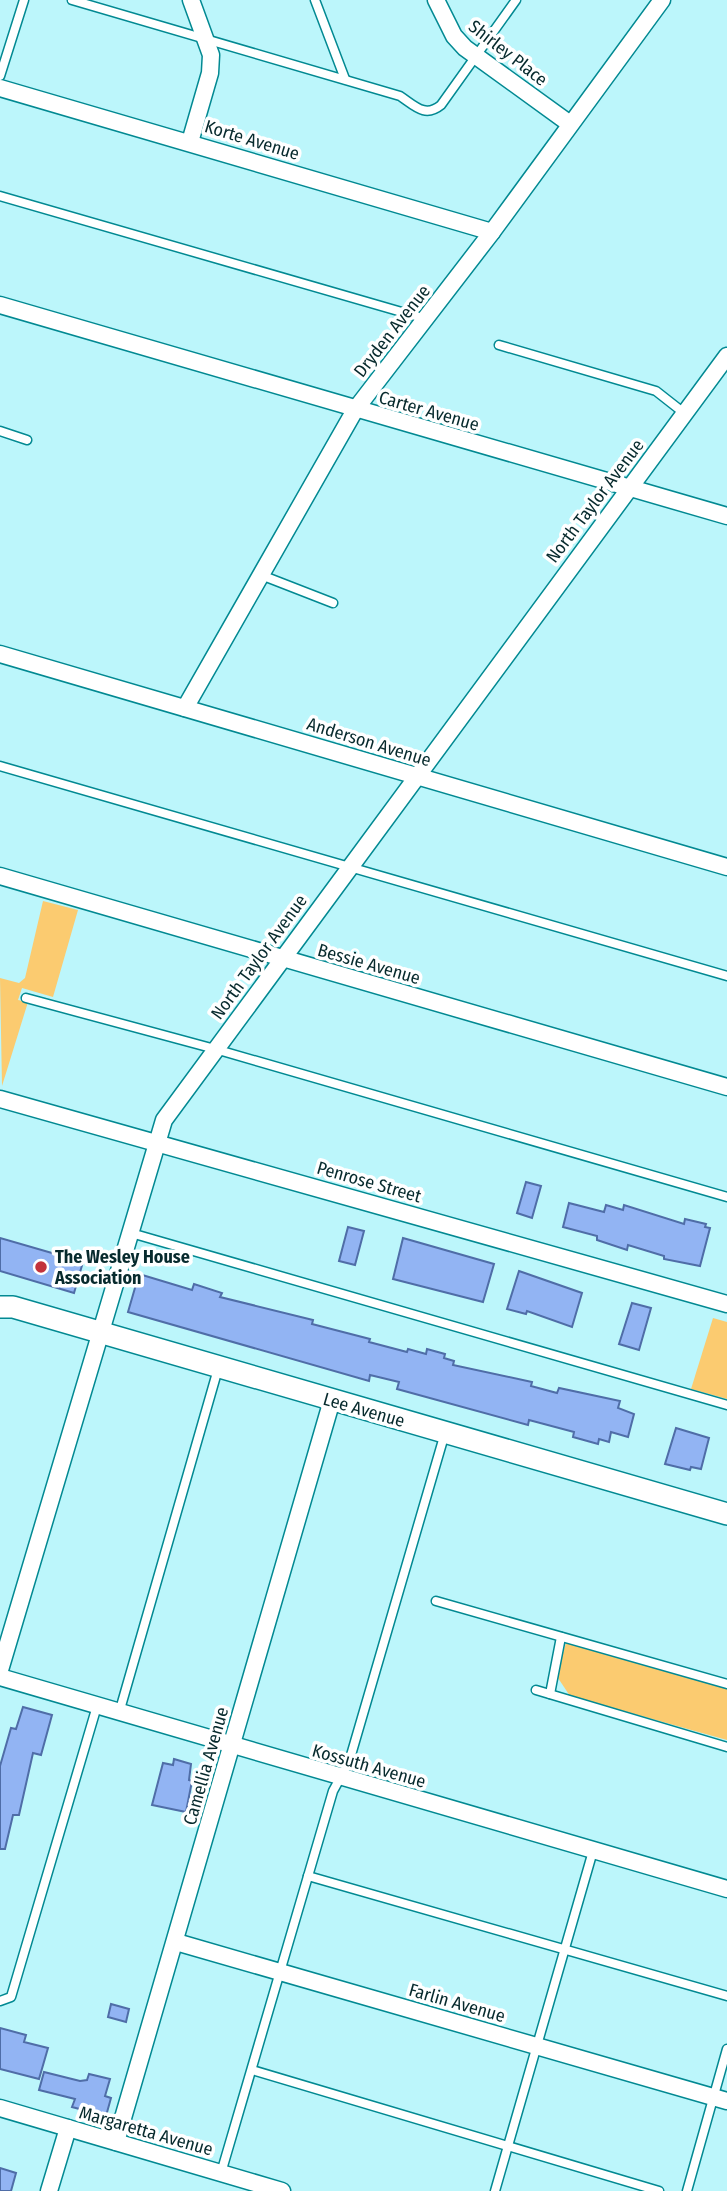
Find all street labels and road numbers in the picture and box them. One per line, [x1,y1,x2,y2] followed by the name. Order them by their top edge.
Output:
[464,15,552,91] street label: Shirley Place
[202,115,302,165] street label: Korte Avenue
[349,280,435,382] street label: Dryden Avenue
[376,386,482,436] street label: Carter Avenue
[541,435,649,567] street label: North Taylor Avenue
[304,713,434,771] street label: Anderson Avenue
[206,890,312,1024] street label: North Taylor Avenue
[315,939,423,989] street label: Bessie Avenue
[314,1157,424,1207] street label: Penrose Street
[321,1388,407,1432] street label: Lee Avenue
[179,1704,233,1828] street label: Camellia Avenue
[310,1739,428,1793] street label: Kossuth Avenue
[406,1979,508,2027] street label: Farlin Avenue
[77,2101,215,2161] street label: Margaretta Avenue

